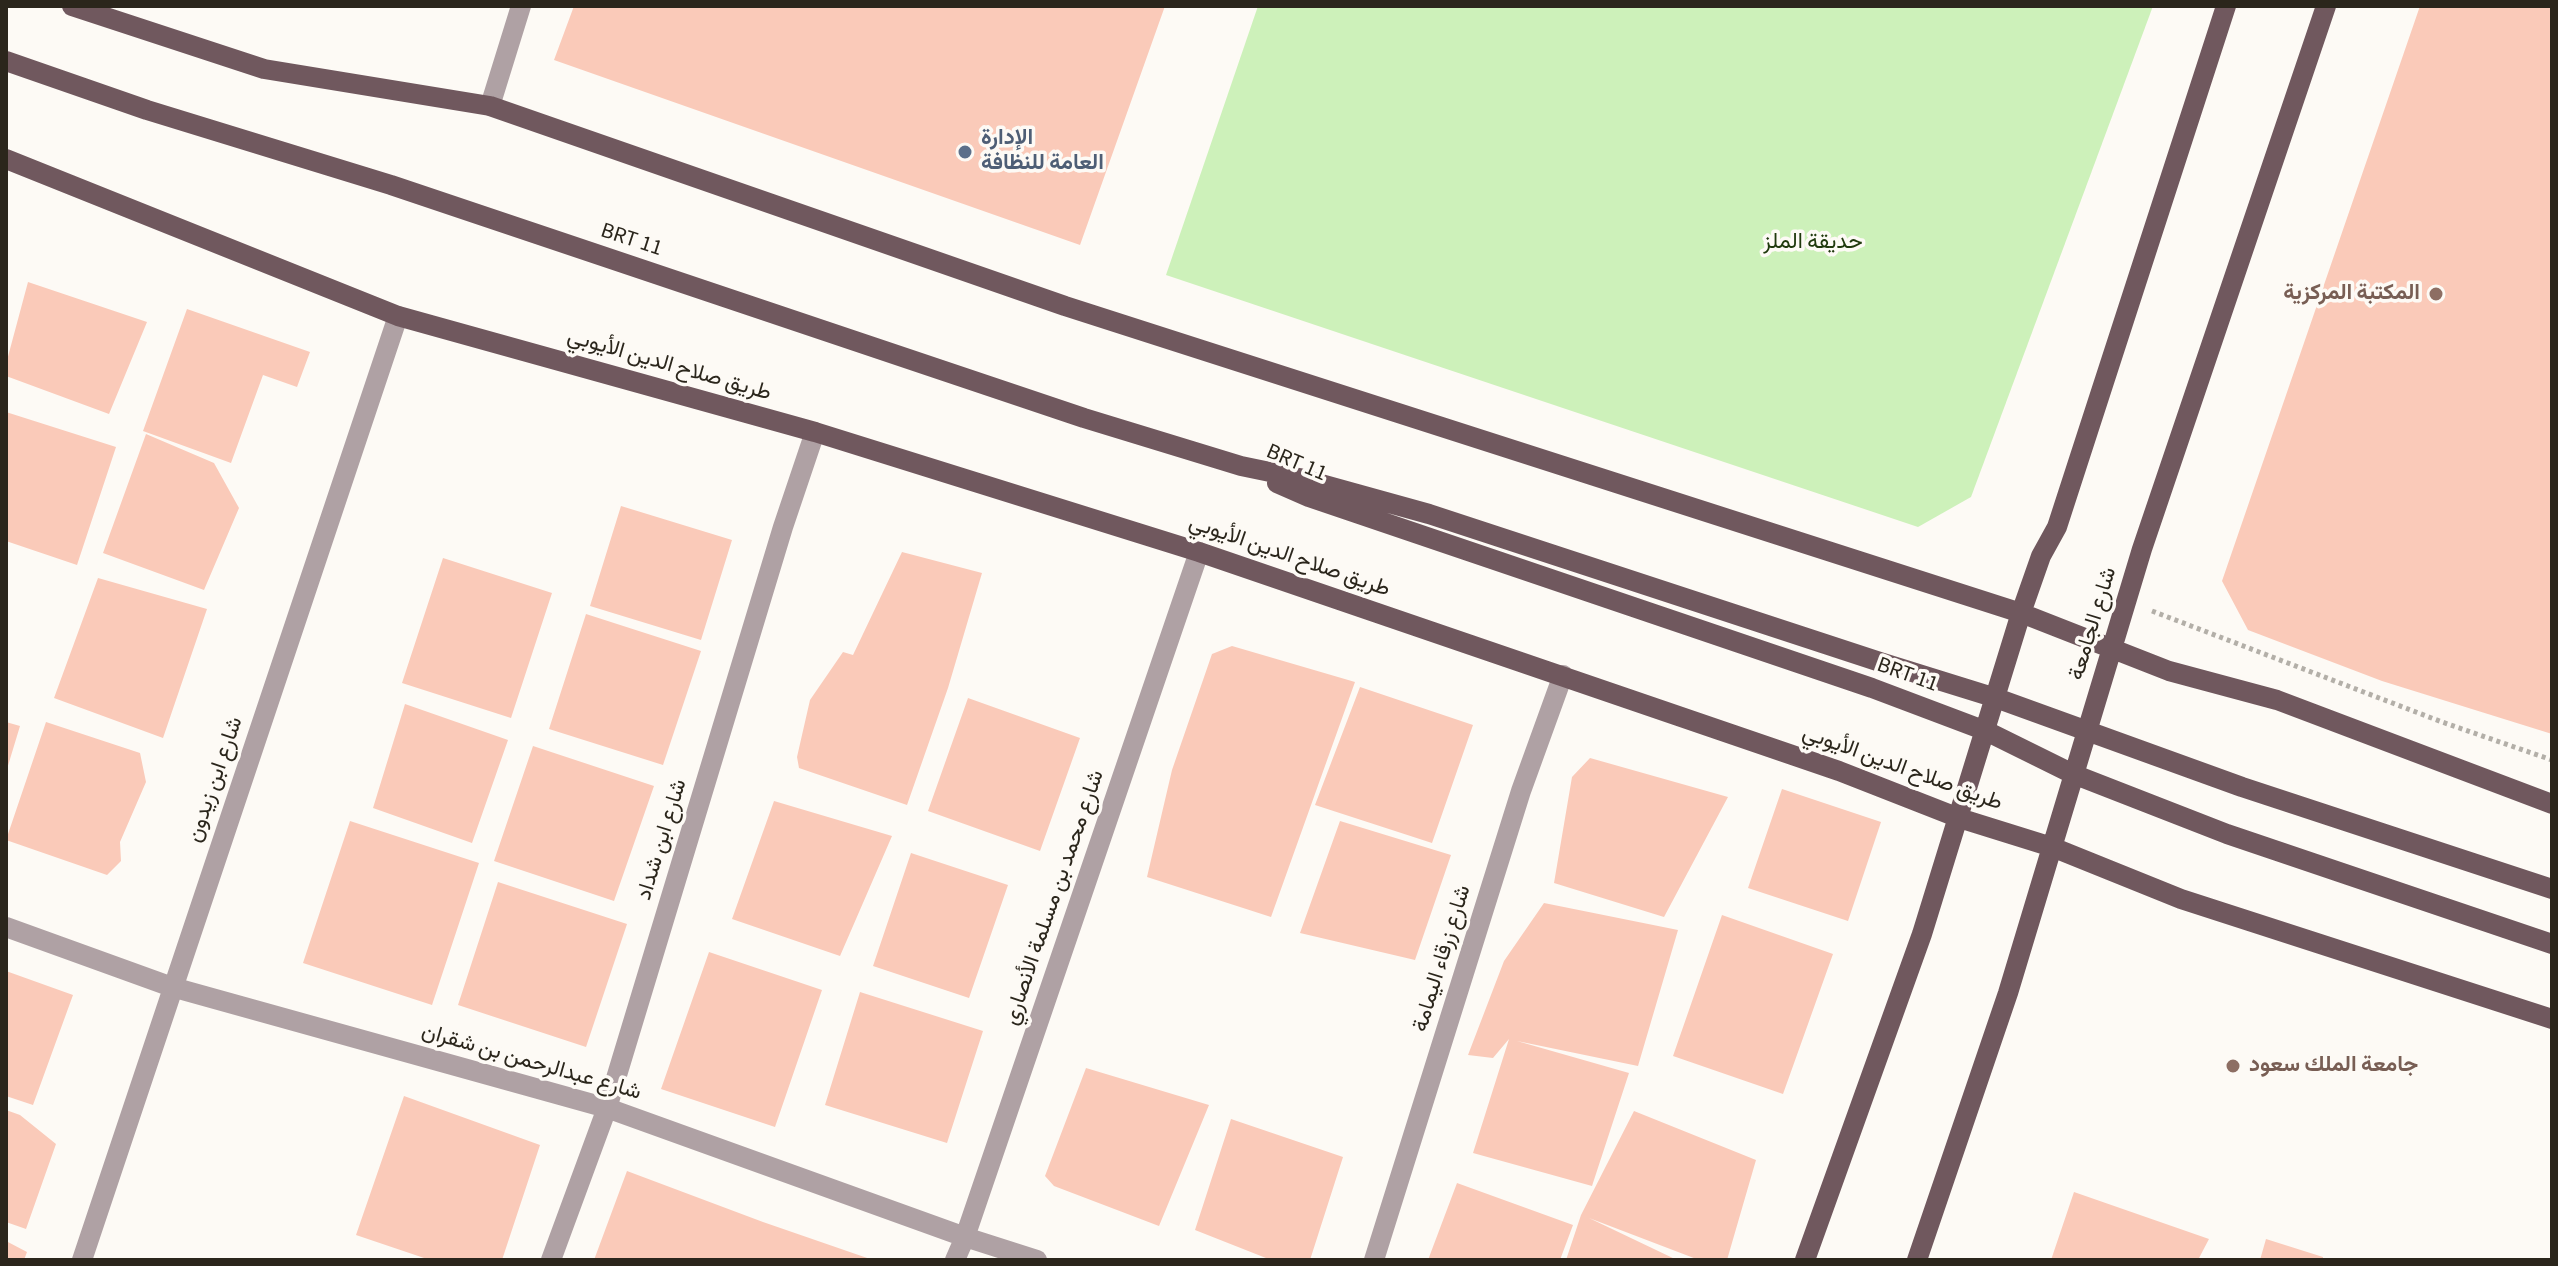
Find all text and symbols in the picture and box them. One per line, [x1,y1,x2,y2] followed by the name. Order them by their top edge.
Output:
[981,126,1104,178] place label: الإدارة العامة للنظافة
[956,143,974,161] marker: الإدارة العامة للنظافة
[597,219,665,263] street label: BRT 11
[1763,230,1863,256] park label: حديقة الملز
[2283,281,2420,307] place label: المكتبة المركزية
[2427,285,2445,303] marker: المكتبة المركزية
[564,324,774,408] street label: طريق صلاح الدين الأيوبي
[1262,439,1330,489] street label: BRT 11
[1185,510,1393,604] street label: طريق صلاح الدين الأيوبي
[2064,564,2124,684] street label: شارع الجامعة
[1873,653,1941,699] street label: BRT 11
[182,714,250,846] street label: شارع ابن زيدون
[1798,721,2006,817] street label: طريق صلاح الدين الأيوبي
[999,767,1111,1029] street label: شارع محمد بن مسلمة الأنصاري
[632,776,694,904] street label: شارع ابن شداد
[1408,883,1478,1035] street label: شارع زرقاء اليمامة
[418,1019,644,1107] street label: شارع عبدالرحمن بن شقران
[2249,1053,2418,1079] place label: جامعة الملك سعود
[2224,1057,2242,1075] marker: جامعة الملك سعود

